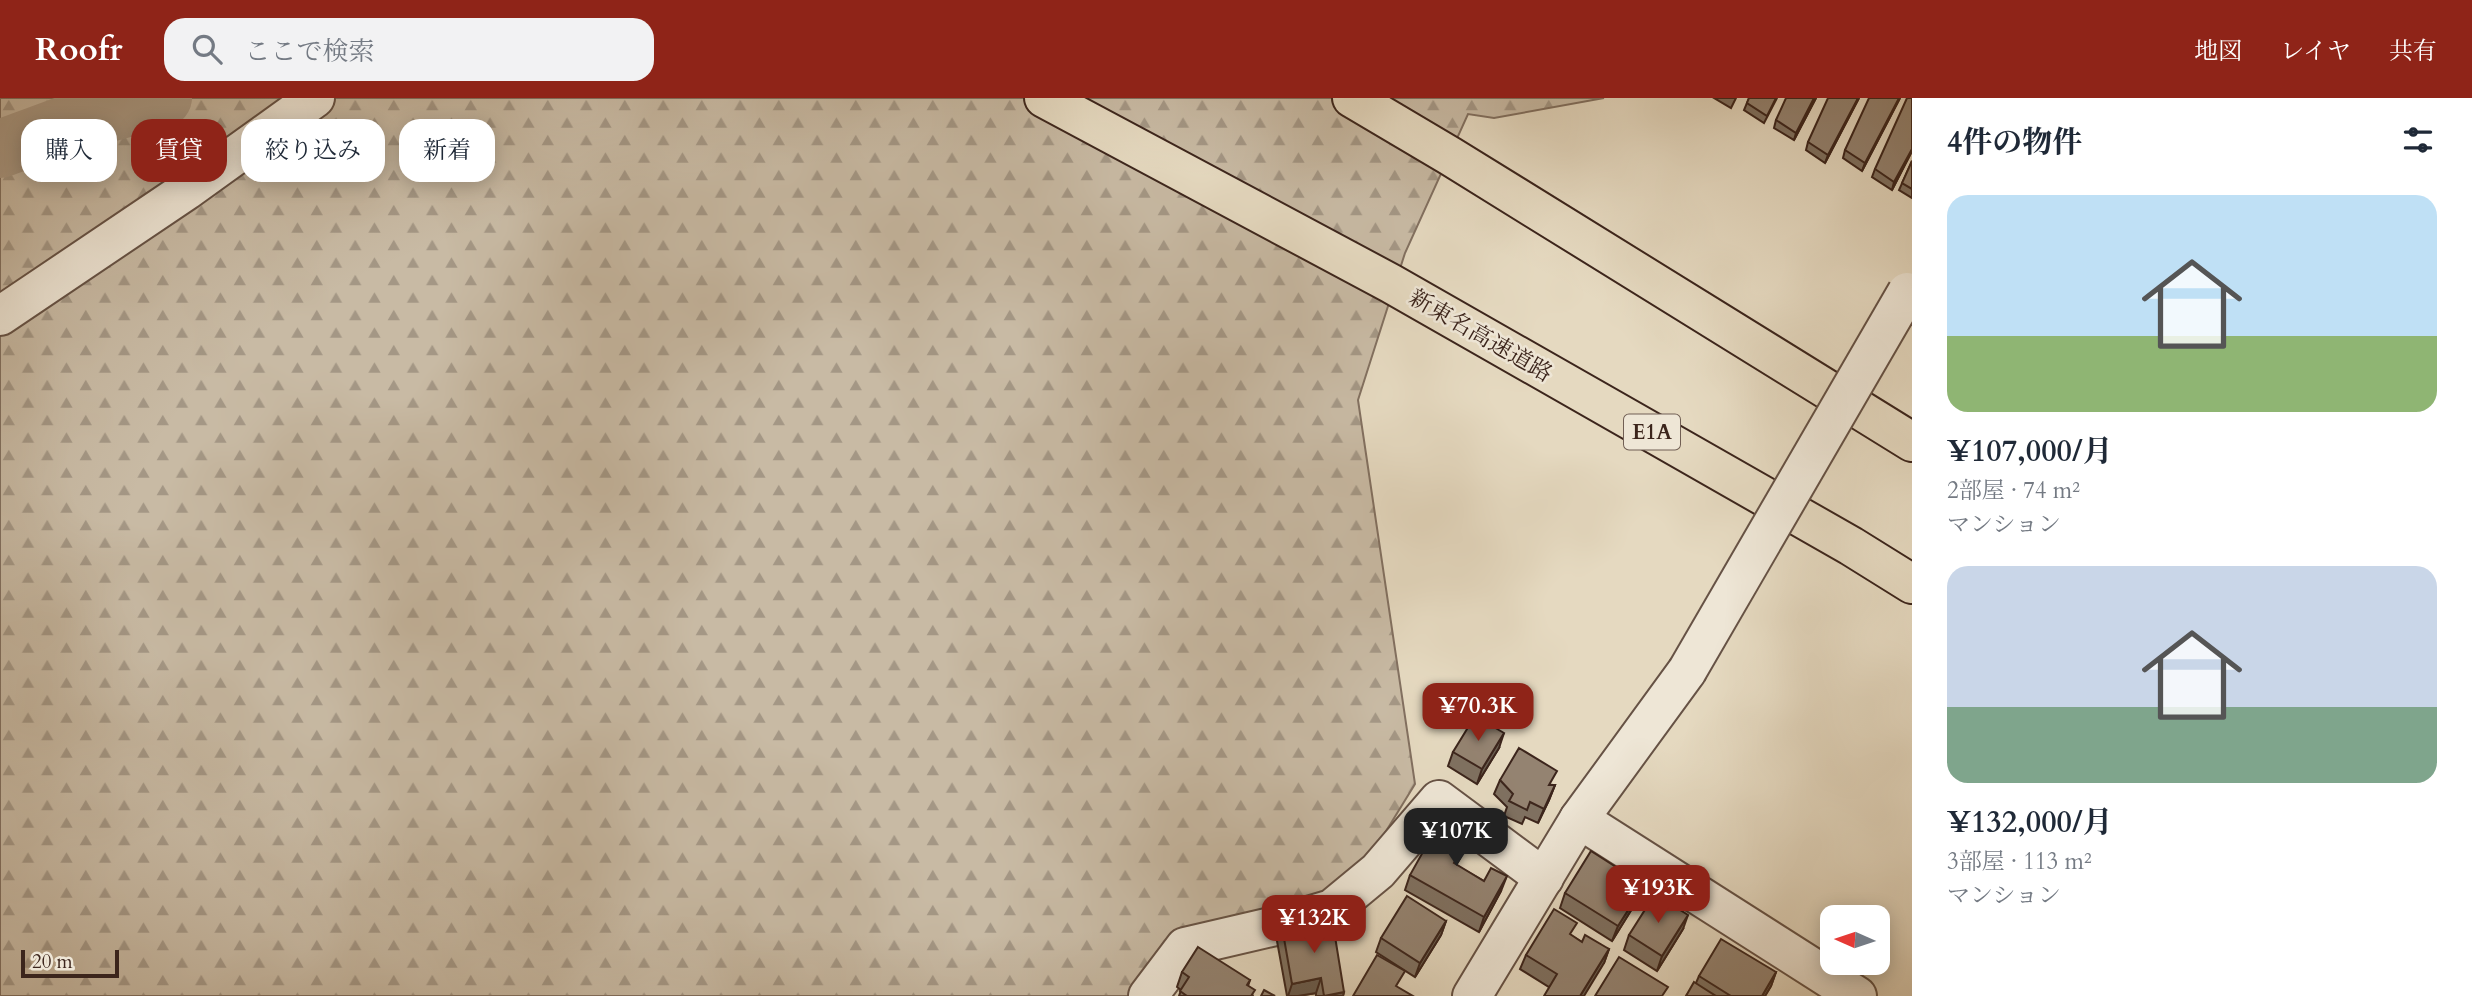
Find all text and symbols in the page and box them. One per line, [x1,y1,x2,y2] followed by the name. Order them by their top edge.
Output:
[164,18,654,81] search box
[35,27,122,72] text: Roofr
[188,30,226,68] icon: search
[244,34,374,69] text: ここで検索
[2194,35,2242,68] text: 地図
[2280,35,2351,68] text: レイヤ
[2389,35,2437,68] text: 共有
[21,119,117,182] chip: 購入
[131,119,227,182] chip: 賃貸
[241,119,385,182] chip: 絞り込み
[399,119,495,182] chip: 新着
[2399,121,2437,159] icon: filters
[1947,122,2082,163] text: 4件の物件
[2129,241,2255,367] icon: home
[1403,282,1558,389] street label: 新東名高速道路
[1624,414,1680,450] road number: E1A
[1947,431,2113,472] text: ¥107,000/月
[1947,475,2080,506] text: 2部屋 · 74 m²
[1947,509,2061,540] text: マンション
[2129,612,2255,738] icon: home
[1421,684,1535,743] pin: ¥70.3K
[1439,690,1518,721] text: ¥70.3K
[1947,802,2113,843] text: ¥132,000/月
[1407,808,1505,868] pin: ¥107K
[1420,815,1492,846] text: ¥107K
[1947,846,2092,877] text: 3部屋 · 113 m²
[1609,866,1707,925] pin: ¥193K
[1622,872,1694,903] text: ¥193K
[1947,880,2061,911] text: マンション
[1265,896,1363,955] pin: ¥132K
[1278,902,1350,933] text: ¥132K
[1820,905,1890,975] north arrow
[1820,905,1890,975] map controls
[21,947,119,979] scale bar
[32,949,73,975] text: 20 m

